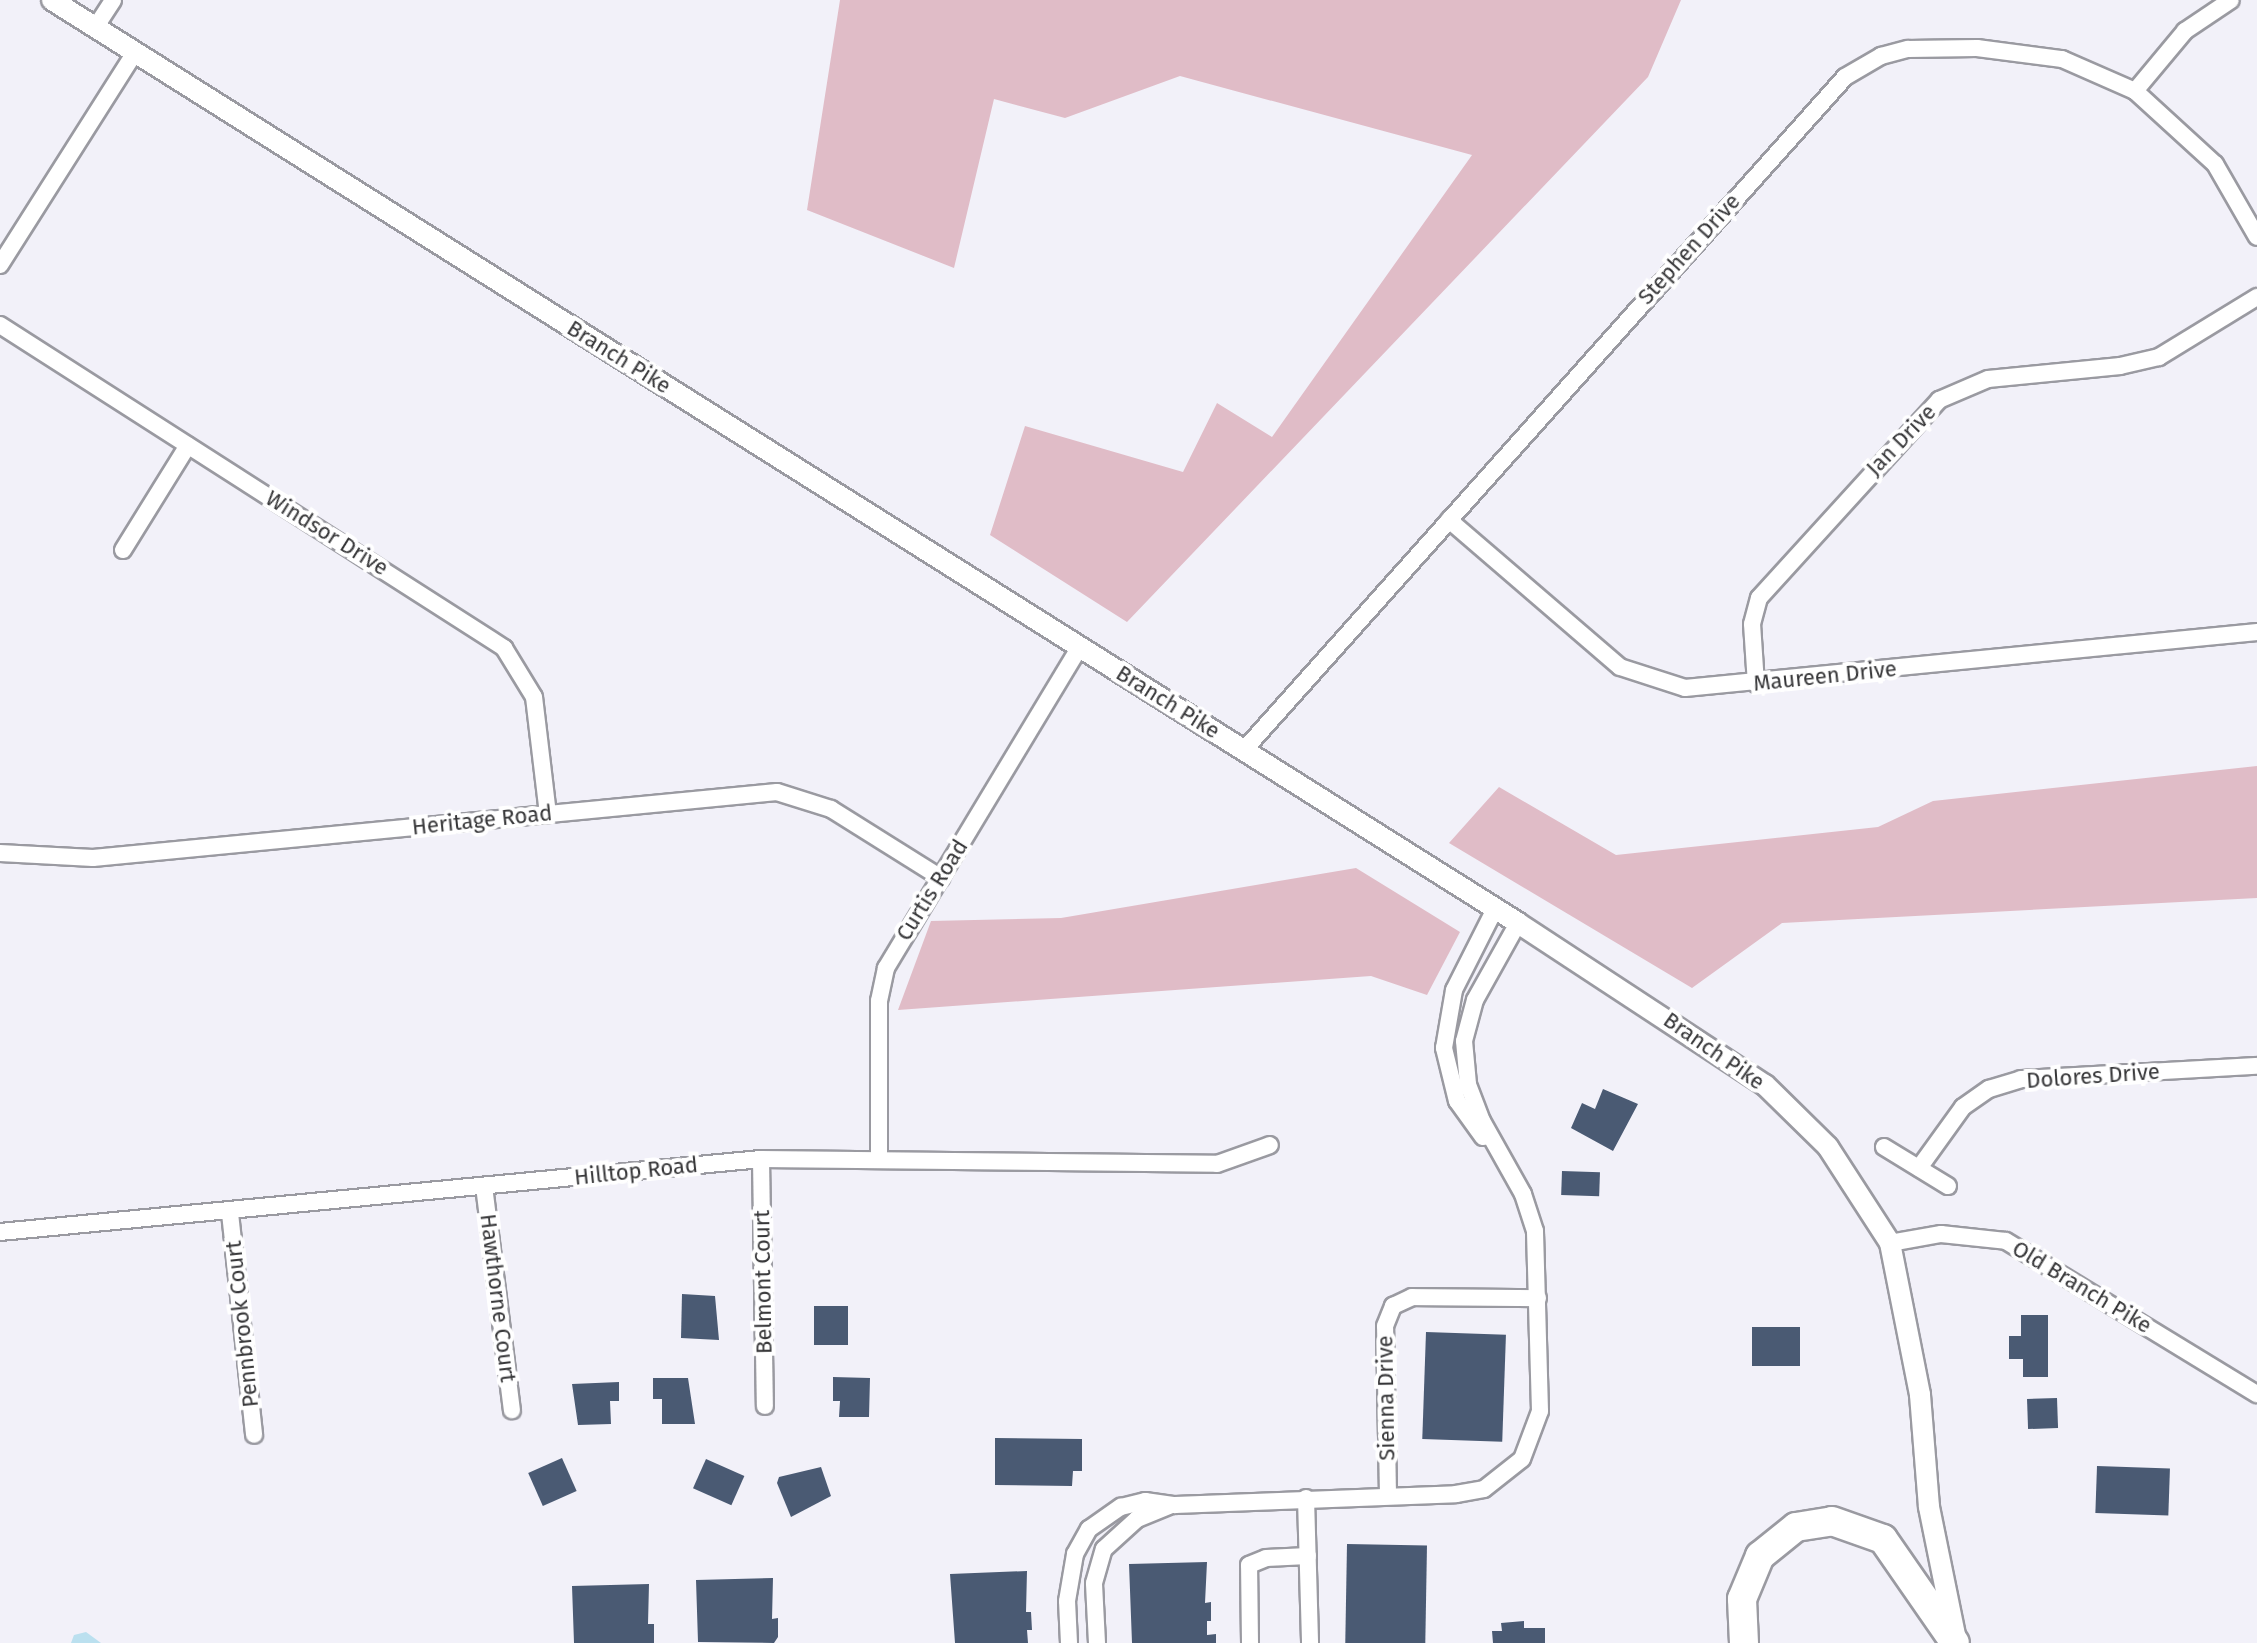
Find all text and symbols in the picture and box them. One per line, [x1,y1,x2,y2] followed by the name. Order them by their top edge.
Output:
[1632,188,1746,310] street label: Stephen Drive
[562,315,676,399] street label: Branch Pike
[1861,399,1941,481] street label: Jan Drive
[261,485,393,581] street label: Windsor Drive
[1752,655,1898,697] street label: Maureen Drive
[1111,660,1225,744] street label: Branch Pike
[411,800,553,840] street label: Heritage Road
[891,835,973,945] street label: Curtis Road
[1658,1007,1770,1095] street label: Branch Pike
[2025,1058,2161,1094] street label: Dolores Drive
[573,1151,699,1191] street label: Hilltop Road
[749,1210,777,1354] street label: Belmont Court
[475,1212,521,1384] street label: Hawthorne Court
[2008,1235,2156,1339] street label: Old Branch Pike
[220,1239,264,1409] street label: Pennbrook Court
[1372,1335,1400,1461] street label: Sienna Drive

